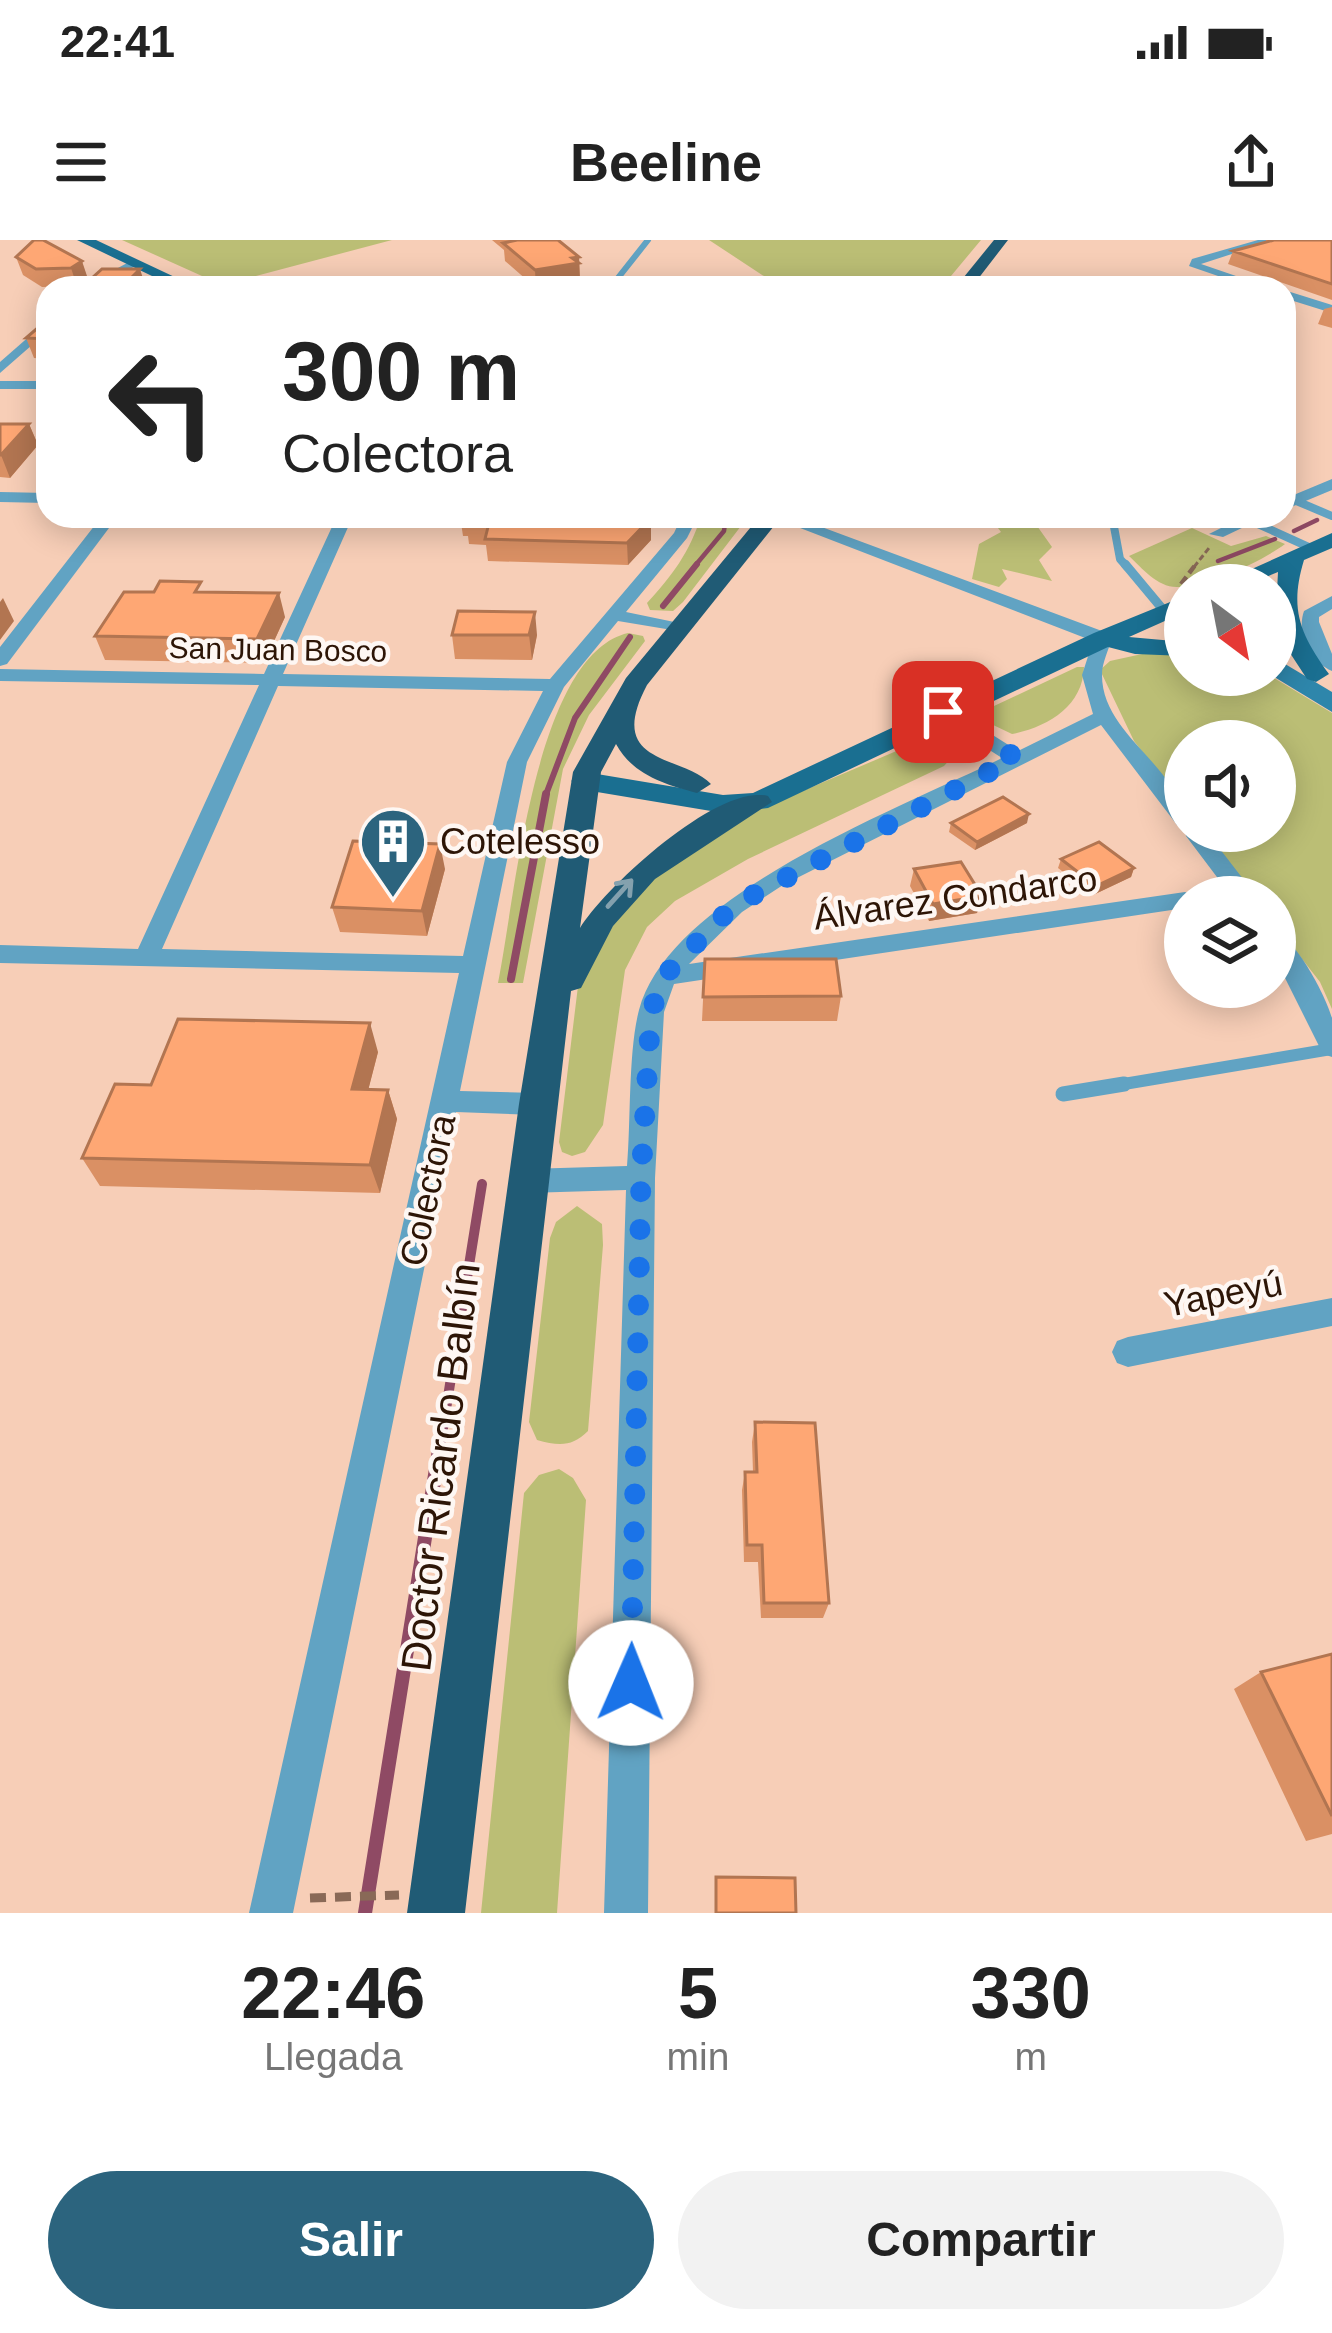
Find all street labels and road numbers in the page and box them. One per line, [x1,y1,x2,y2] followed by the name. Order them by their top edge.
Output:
[168,631,388,668] street label: San Juan Bosco
[811,857,1100,938] street label: Álvarez Condarco
[391,1110,464,1270] street label: Colectora
[392,1260,489,1674] street label: Doctor Ricardo Balbín
[1161,1262,1286,1325] street label: Yapeyú

